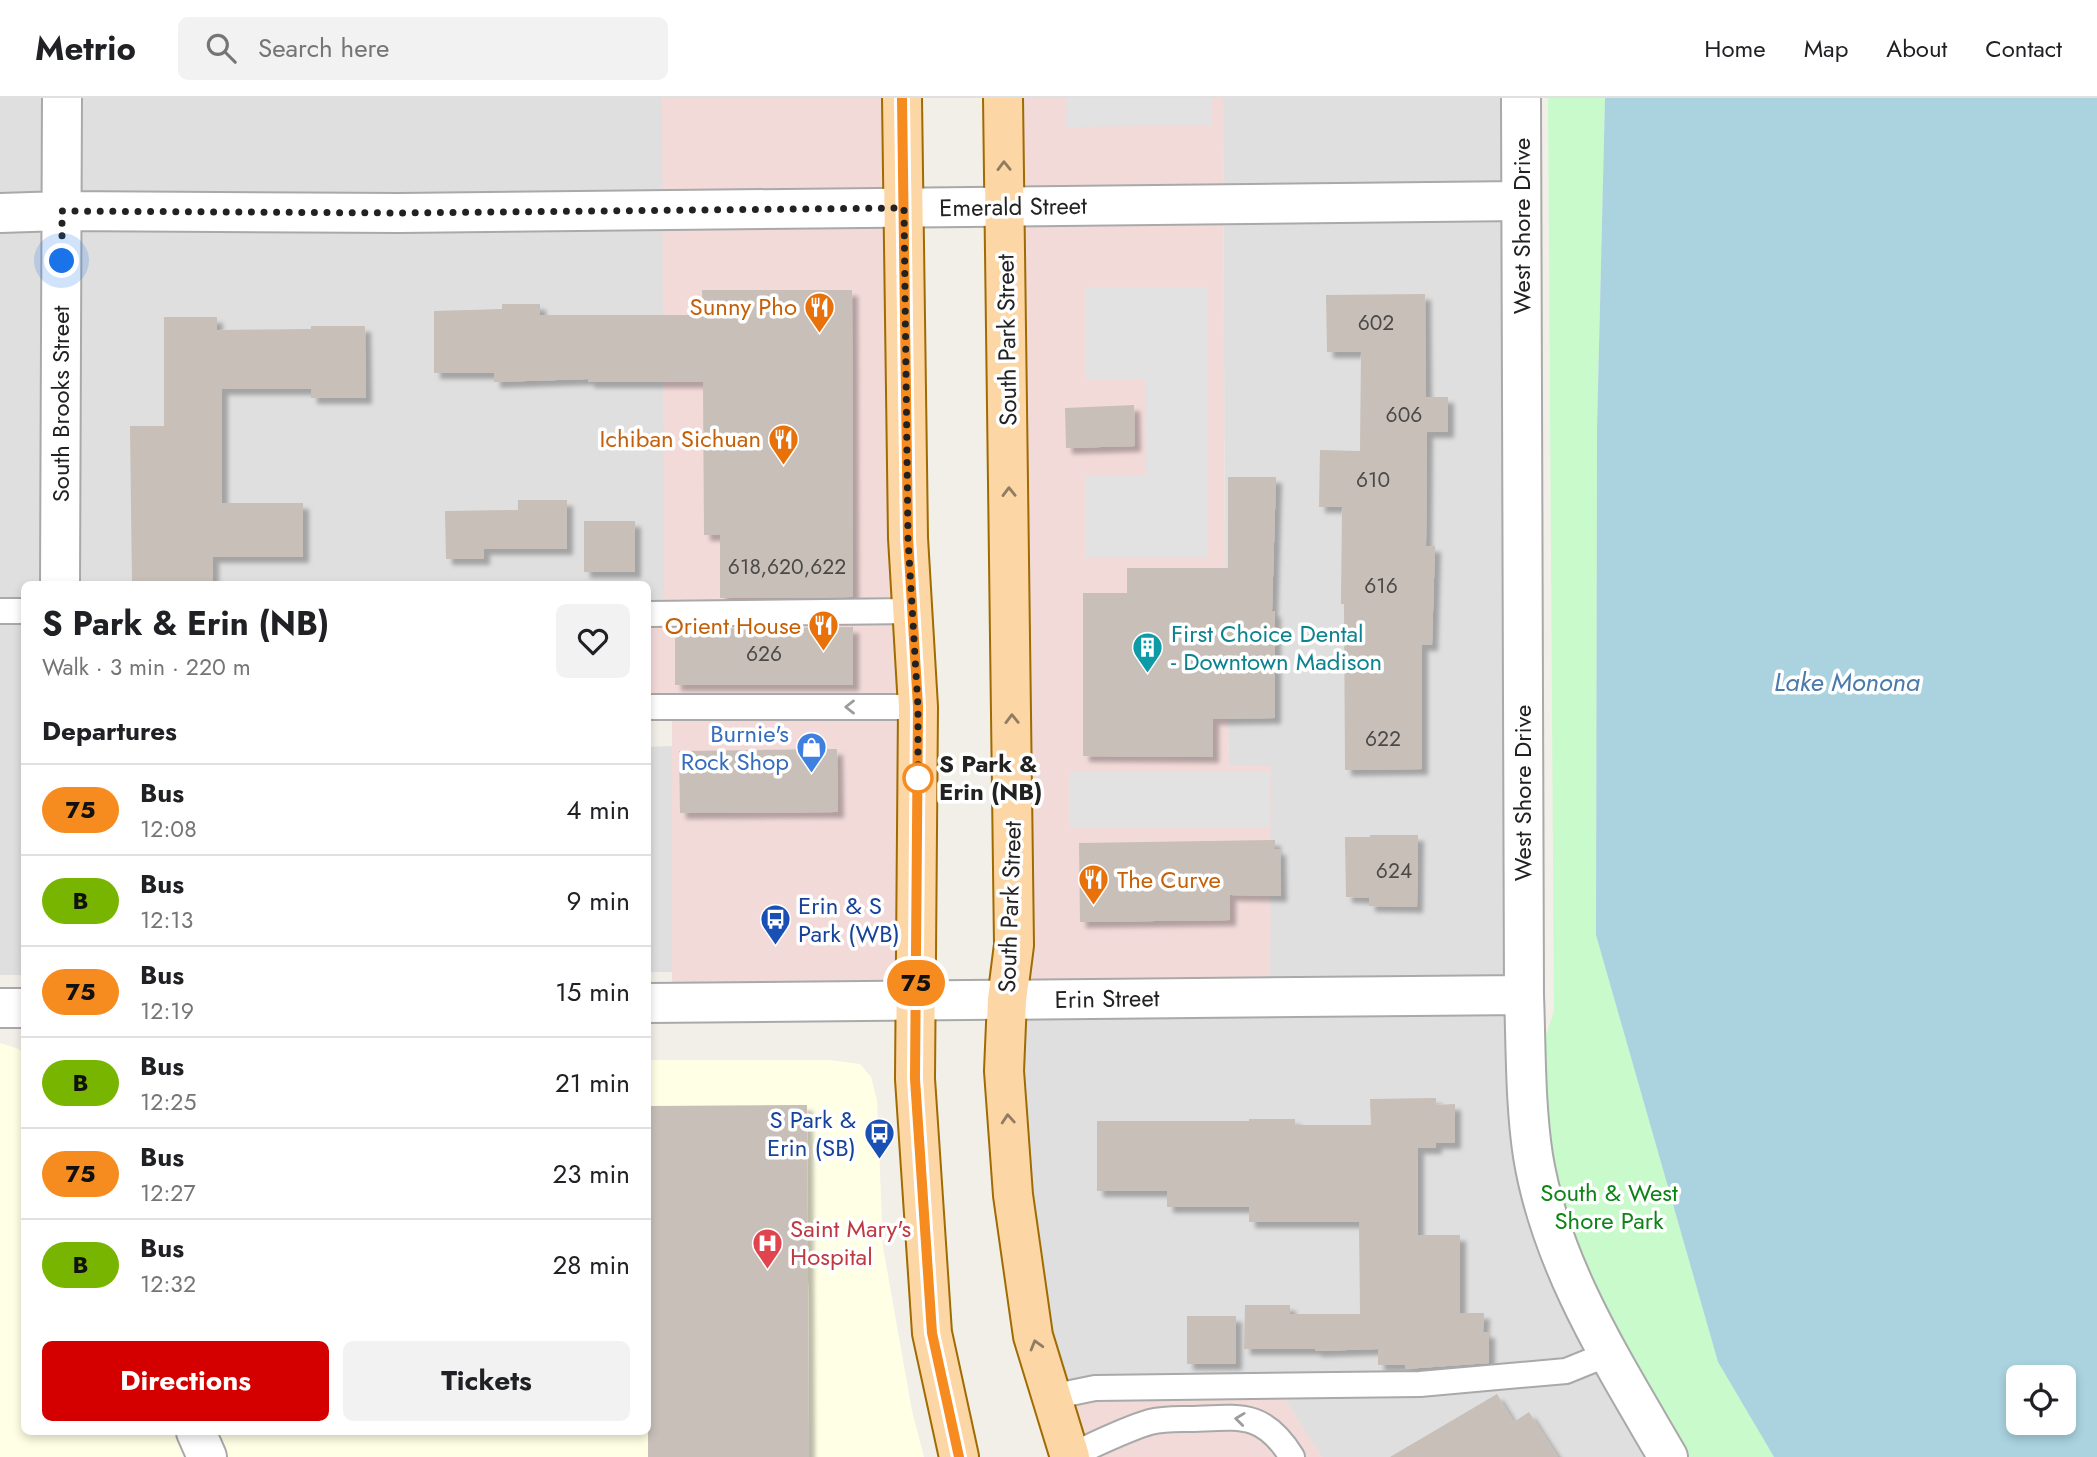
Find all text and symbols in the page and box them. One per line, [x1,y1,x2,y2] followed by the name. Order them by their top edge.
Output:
[178,17,668,80] search box
[35,25,136,72] text: Metrio
[202,29,240,67] icon: search
[258,29,389,67] text: Search here
[1704,31,1766,66] text: Home
[1804,31,1848,66] text: Map
[1886,31,1947,66] text: About
[1985,31,2062,66] text: Contact
[1504,138,1539,314] street label: West Shore Drive
[996,160,1012,171] one-way arrow
[939,188,1087,225] street label: Emerald Street
[44,243,79,278] your location
[988,254,1025,426] street label: South Park Street
[690,289,797,324] place label: Sunny Pho
[803,290,837,334] restaurant icon: Sunny Pho
[43,305,78,502] street label: South Brooks Street
[1358,308,1394,338] house number: 602
[1386,400,1422,430] house number: 606
[600,421,761,456] place label: Ichiban Sichuan
[767,422,801,466] restaurant icon: Ichiban Sichuan
[1356,465,1390,495] house number: 610
[1001,486,1017,496] one-way arrow
[728,552,846,582] house number: 618,620,622
[1364,571,1398,601] house number: 616
[42,600,329,647] text: S Park & Erin (NB)
[556,604,630,678] button: heart
[665,608,801,643] place label: Orient House
[807,609,841,653] restaurant icon: Orient House
[1171,616,1382,679] place label: First Choice Dental - Downtown Madison
[1131,631,1165,675] building icon: First Choice Dental - Downtown Madison
[746,639,782,669] house number: 626
[42,650,251,684] text: Walk · 3 min · 220 m
[1774,663,1921,701] water label: Lake Monona
[844,699,855,715] one-way arrow
[1505,705,1540,881] street label: West Shore Drive
[42,712,177,750] text: Departures
[1004,713,1019,724] one-way arrow
[681,716,789,779] place label: Burnie's Rock Shop
[1365,724,1401,754] house number: 622
[795,731,829,775] shop icon: Burnie's Rock Shop
[939,746,1042,809] place label: S Park & Erin (NB)
[903,763,933,793] marker: S Park & Erin (NB)
[140,774,184,812] text: Bus
[566,791,630,829] text: 4 min
[66,792,95,827] text: 75
[140,812,197,846] text: 12:08
[989,820,1030,993] street label: South Park Street
[1376,856,1412,886] house number: 624
[1117,862,1221,897] place label: The Curve
[1077,863,1111,907] restaurant icon: The Curve
[140,865,184,903] text: Bus
[567,882,630,920] text: 9 min
[73,883,88,918] text: B
[798,888,900,951] place label: Erin & S Park (WB)
[140,903,193,937] text: 12:13
[758,903,792,947] bus stop icon: Erin & S Park (WB)
[140,956,184,994] text: Bus
[884,960,948,1006] line badge: 75
[901,965,931,1000] text: 75
[555,973,630,1011] text: 15 min
[66,974,95,1009] text: 75
[1054,980,1160,1017] street label: Erin Street
[140,994,194,1028] text: 12:19
[140,1047,184,1085] text: Bus
[555,1064,630,1102] text: 21 min
[73,1065,88,1100] text: B
[140,1085,196,1119] text: 12:25
[767,1102,856,1165] place label: S Park & Erin (SB)
[1001,1114,1016,1125] one-way arrow
[862,1117,896,1161] bus stop icon: S Park & Erin (SB)
[140,1138,184,1176] text: Bus
[553,1155,630,1193] text: 23 min
[66,1156,95,1191] text: 75
[1540,1175,1678,1238] park label: South & West Shore Park
[140,1176,196,1210] text: 12:27
[790,1211,911,1274] place label: Saint Mary's Hospital
[750,1226,784,1270] hospital icon: Saint Mary's Hospital
[140,1229,184,1267] text: Bus
[553,1246,630,1284] text: 28 min
[73,1247,88,1282] text: B
[140,1267,196,1301] text: 12:32
[1030,1339,1044,1351] one-way arrow
[42,1341,329,1421] button: Directions
[343,1341,630,1421] button: Tickets
[2006,1365,2076,1435] map controls
[2006,1365,2076,1435] button: locate
[1234,1412,1245,1427] one-way arrow

